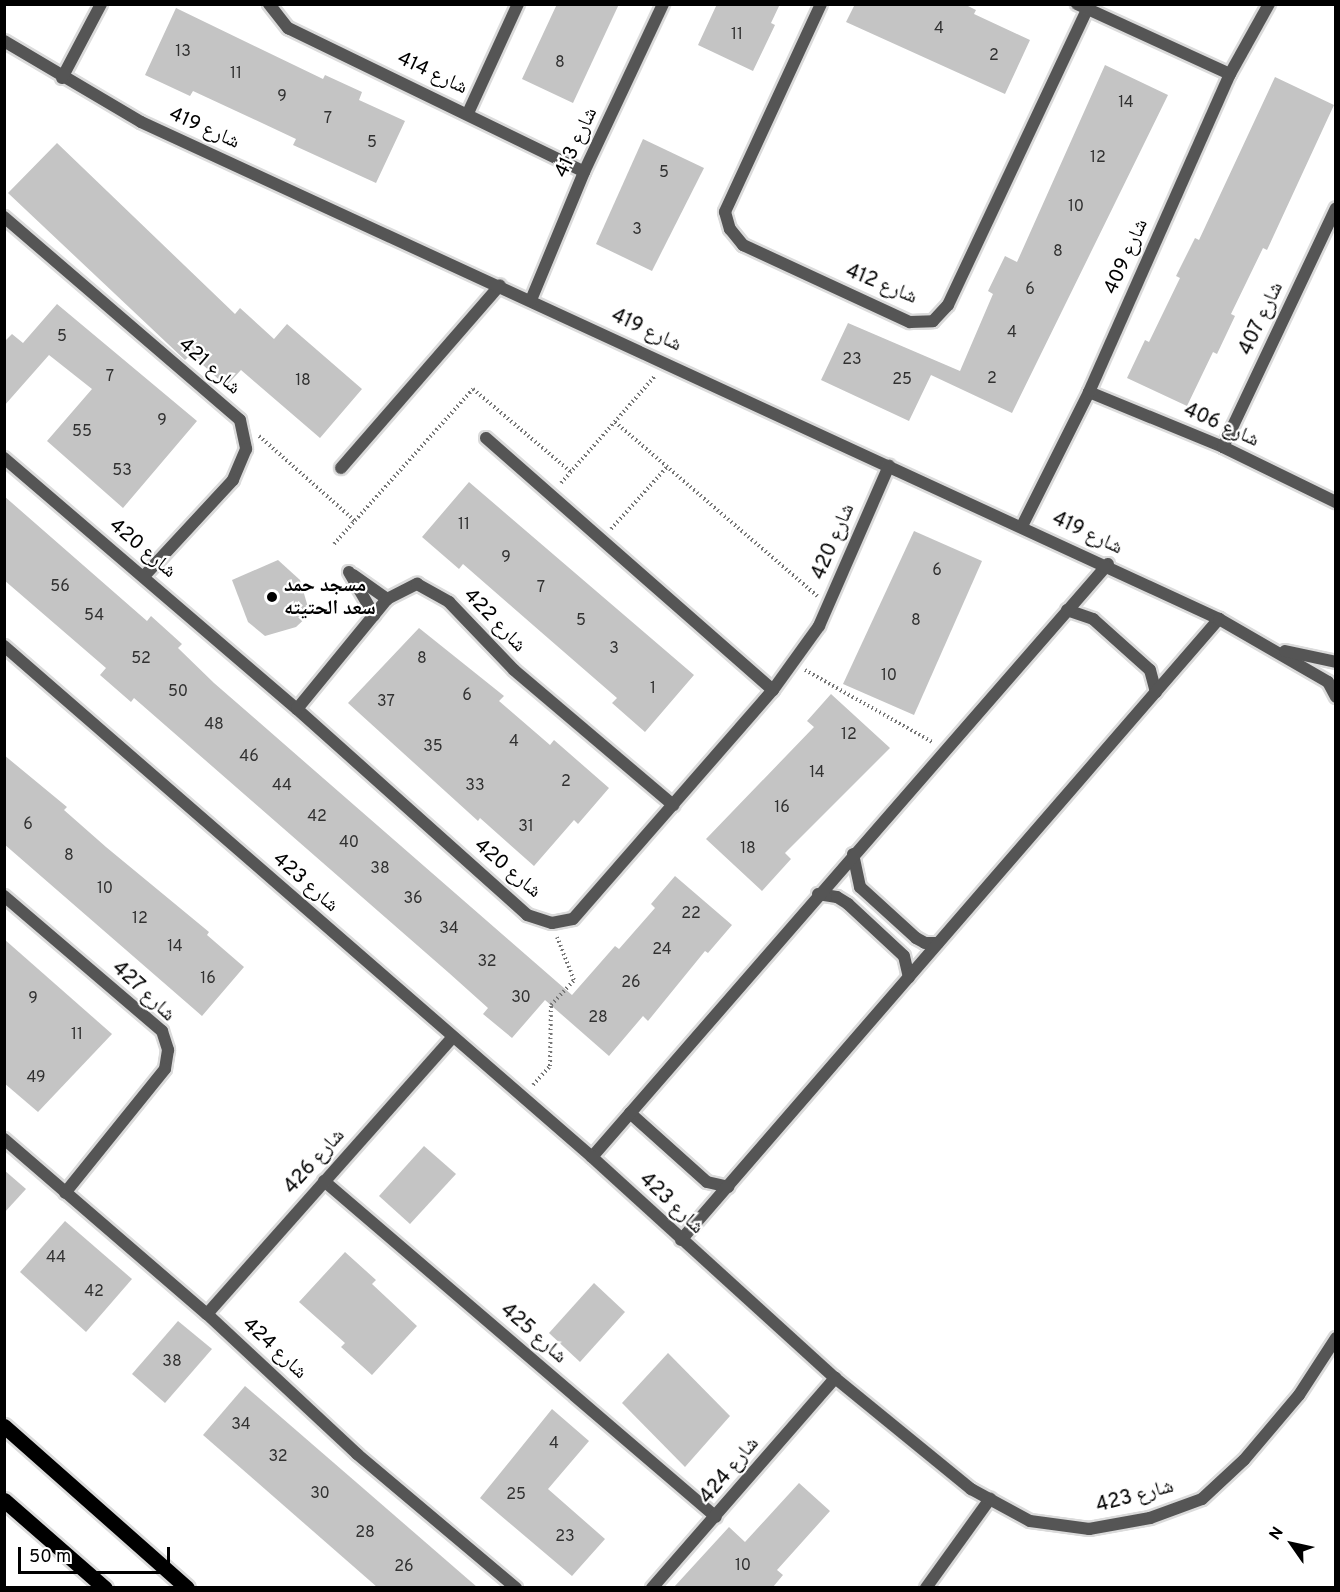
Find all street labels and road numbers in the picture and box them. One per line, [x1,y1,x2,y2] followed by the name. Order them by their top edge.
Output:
[393,47,471,101] street label: شارع 414
[165,103,243,155] street label: شارع 419
[550,104,604,182] street label: شارع 413
[1100,216,1154,298] street label: شارع 409
[842,260,920,310] street label: شارع 412
[1235,279,1289,359] street label: شارع 407
[607,304,685,358] street label: شارع 419
[173,333,245,401] street label: شارع 421
[1180,399,1262,453] street label: شارع 406
[807,500,861,584] street label: شارع 420
[1048,507,1126,561] street label: شارع 419
[104,514,180,584] street label: شارع 420
[458,584,530,658] street label: شارع 422
[469,834,545,904] street label: شارع 420
[267,848,343,918] street label: شارع 423
[106,957,180,1027] street label: شارع 427
[280,1124,350,1200] street label: شارع 426
[634,1168,708,1240] street label: شارع 423
[495,1299,571,1369] street label: شارع 425
[237,1313,311,1385] street label: شارع 424
[695,1433,765,1509] street label: شارع 424
[1094,1475,1176,1519] street label: شارع 423

